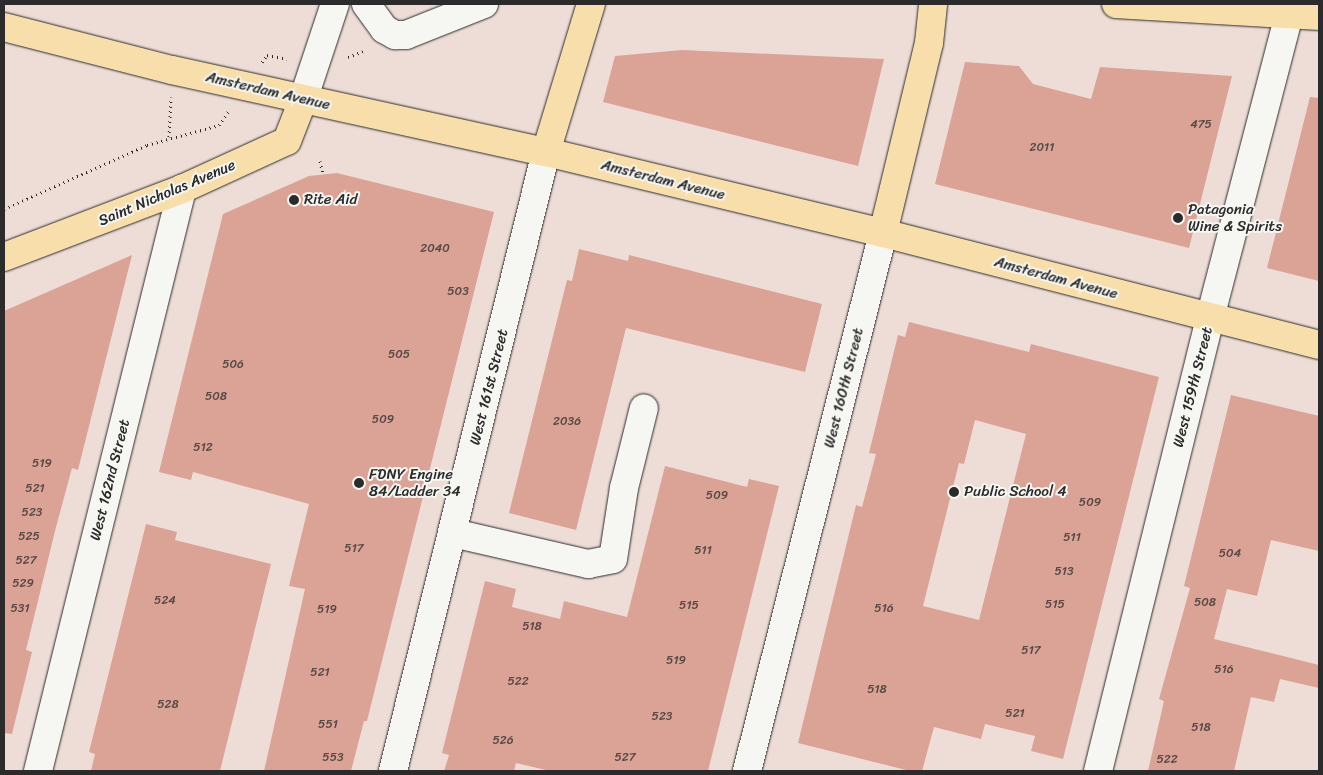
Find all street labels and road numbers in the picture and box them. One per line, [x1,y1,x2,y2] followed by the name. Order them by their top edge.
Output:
[204,68,332,114] street label: Amsterdam Avenue
[96,156,238,230] street label: Saint Nicholas Avenue
[599,156,727,204] street label: Amsterdam Avenue
[992,253,1120,303] street label: Amsterdam Avenue
[1169,325,1217,449] street label: West 159th Street
[820,326,868,450] street label: West 160th Street
[466,327,512,447] street label: West 161st Street
[86,418,134,542] street label: West 162nd Street

